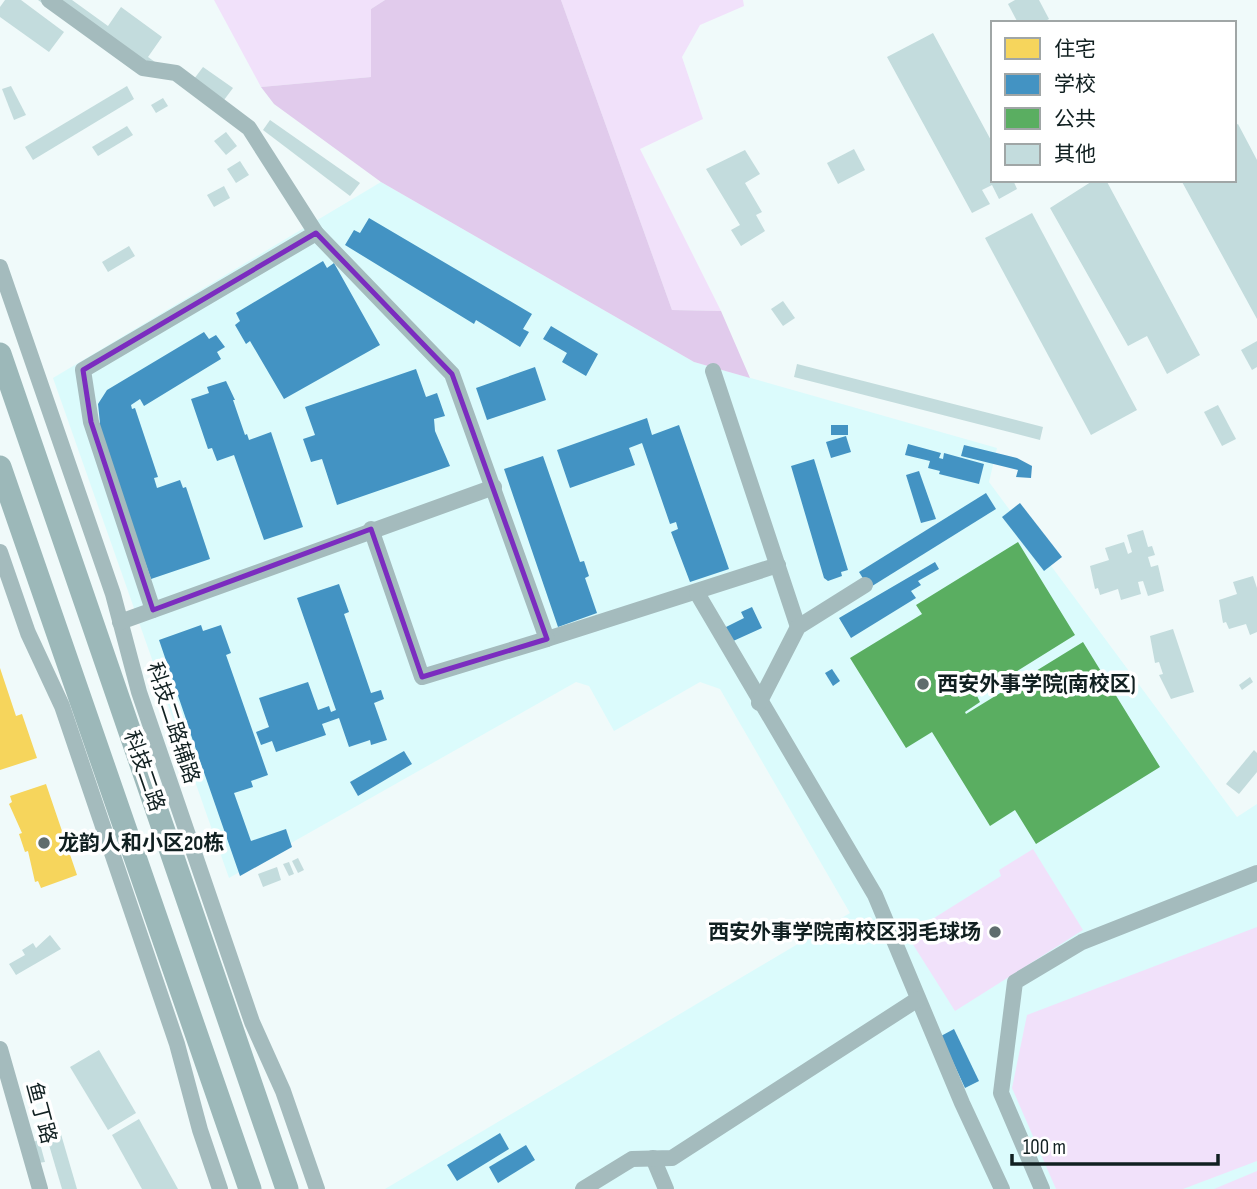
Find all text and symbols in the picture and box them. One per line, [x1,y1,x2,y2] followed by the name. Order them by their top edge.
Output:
[991,21,1236,182] legend
[1054,37,1096,62] text: 住宅
[1054,72,1096,97] text: 学校
[1054,107,1096,132] text: 公共
[1054,142,1096,167] text: 其他
[142,659,204,787] street label: 科技二路辅路
[937,672,1136,697] place label: 西安外事学院(南校区)
[915,676,931,692] marker: 西安外事学院(南校区)
[118,727,170,815] street label: 科技二路
[58,831,224,856] place label: 龙韵人和小区20栋
[36,835,52,851] marker: 龙韵人和小区20栋
[708,920,981,945] place label: 西安外事学院南校区羽毛球场
[987,924,1003,940] marker: 西安外事学院南校区羽毛球场
[21,1079,61,1147] street label: 鱼丁路
[1012,1122,1218,1166] scale bar
[1023,1135,1066,1160] text: 100 m

